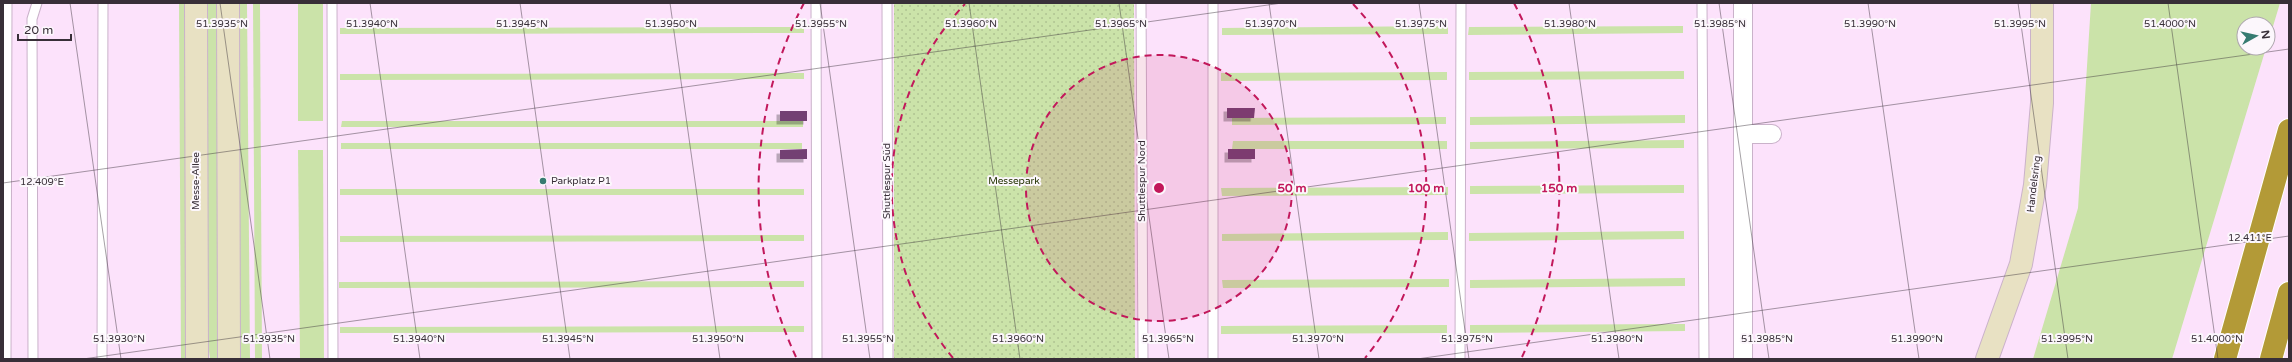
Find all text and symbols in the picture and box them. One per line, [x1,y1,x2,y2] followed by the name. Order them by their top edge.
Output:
[18,16,71,42] scale bar
[2236,16,2276,56] north arrow
[196,18,248,30] text: 51.3935°N
[346,18,398,30] text: 51.3940°N
[496,18,548,30] text: 51.3945°N
[645,18,697,30] text: 51.3950°N
[795,18,847,30] text: 51.3955°N
[945,18,997,30] text: 51.3960°N
[1095,18,1147,30] text: 51.3965°N
[1245,18,1297,30] text: 51.3970°N
[1395,18,1447,30] text: 51.3975°N
[1544,18,1596,30] text: 51.3980°N
[1694,18,1746,30] text: 51.3985°N
[1844,18,1896,30] text: 51.3990°N
[1994,18,2046,30] text: 51.3995°N
[2144,18,2196,30] text: 51.4000°N
[24,23,53,37] text: 20 m
[2258,29,2272,40] text: N
[1136,140,1148,222] street label: Shuttlespur Nord
[881,143,893,219] street label: Shuttlespur Süd
[190,152,202,210] street label: Messe-Allee
[2025,155,2043,213] street label: Handelsring
[551,175,611,187] place label: Parkplatz P1
[988,175,1040,187] park label: Messepark
[20,176,64,188] text: 12.409°E
[538,176,548,186] marker: Parkplatz P1
[1152,181,1166,195] centre of rings
[1277,181,1307,195] text: 50 m
[1408,181,1444,195] text: 100 m
[1541,181,1577,195] text: 150 m
[2228,232,2272,244] text: 12.411°E
[93,333,145,345] text: 51.3930°N
[243,333,295,345] text: 51.3935°N
[393,333,445,345] text: 51.3940°N
[542,333,594,345] text: 51.3945°N
[692,333,744,345] text: 51.3950°N
[842,333,894,345] text: 51.3955°N
[992,333,1044,345] text: 51.3960°N
[1142,333,1194,345] text: 51.3965°N
[1292,333,1344,345] text: 51.3970°N
[1441,333,1493,345] text: 51.3975°N
[1591,333,1643,345] text: 51.3980°N
[1741,333,1793,345] text: 51.3985°N
[1891,333,1943,345] text: 51.3990°N
[2041,333,2093,345] text: 51.3995°N
[2191,333,2243,345] text: 51.4000°N

